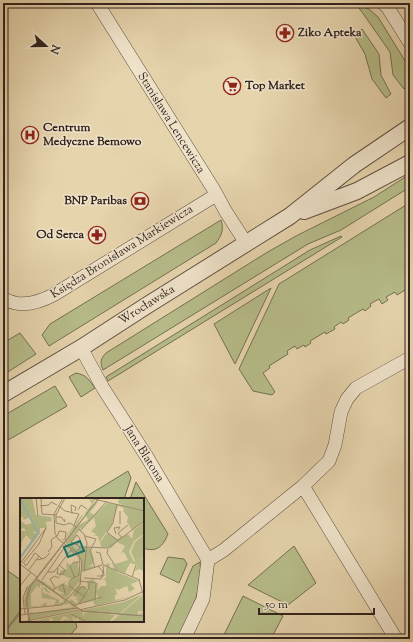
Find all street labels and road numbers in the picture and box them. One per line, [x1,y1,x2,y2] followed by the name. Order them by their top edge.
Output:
[133,69,210,177] street label: Stanisława Lencewicza
[47,200,197,303] street label: Księdza Bronisława Markiewicza
[115,280,179,329] street label: Wrocławska
[119,421,169,486] street label: Jana Blatona

